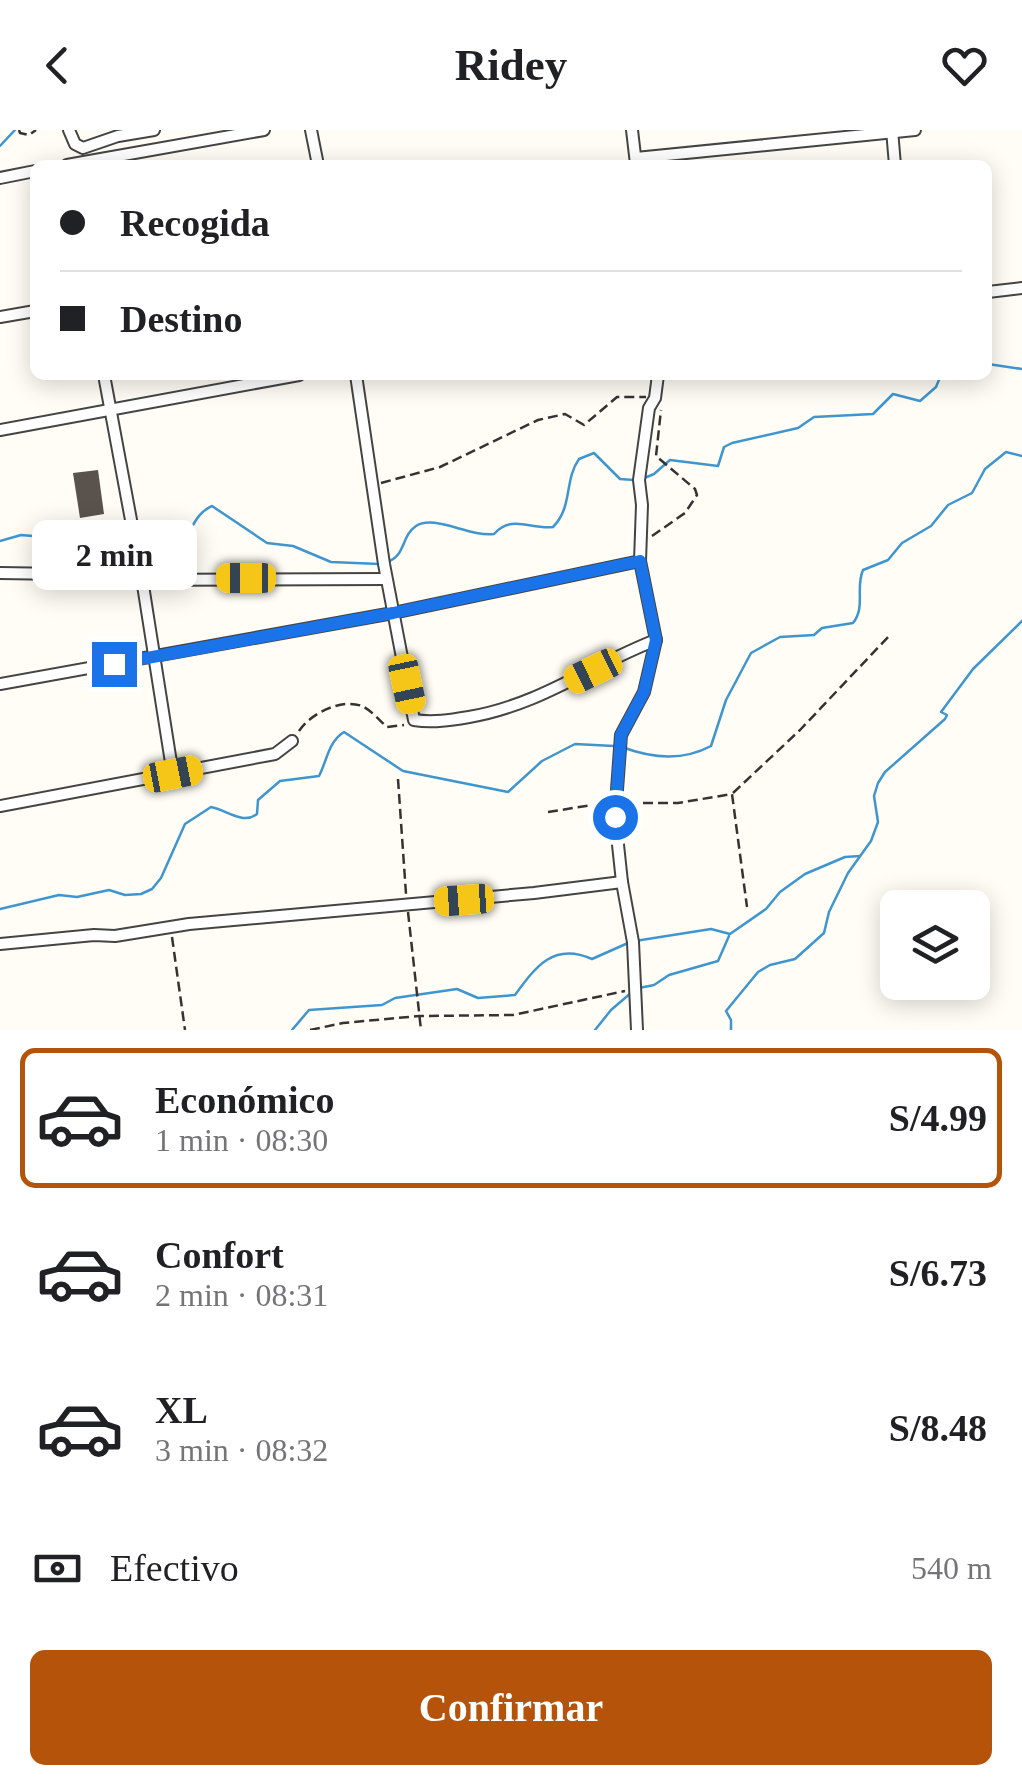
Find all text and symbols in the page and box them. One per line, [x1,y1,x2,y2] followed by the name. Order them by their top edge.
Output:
[30,38,85,93] icon: back
[937,38,992,93] icon: heart
[455,40,567,90] text: Ridey
[120,202,270,244] text: Recogida
[120,298,242,340] text: Destino
[32,519,196,589] callout: 2 min
[76,537,153,573] text: 2 min
[216,563,276,593] car
[92,642,137,687] route end
[559,644,627,698] car
[386,652,428,716] car
[141,754,205,794] car
[593,795,638,840] route start
[433,883,495,917] car
[880,890,990,1000] map controls
[880,890,990,1000] button: layers
[35,1073,125,1163] icon: car
[155,1079,334,1121] text: Económico
[889,1097,987,1139] text: S/4.99
[155,1122,328,1158] text: 1 min · 08:30
[35,1228,125,1318] icon: car
[155,1234,284,1276] text: Confort
[889,1252,987,1294] text: S/6.73
[155,1277,328,1313] text: 2 min · 08:31
[35,1383,125,1473] icon: car
[155,1389,208,1431] text: XL
[889,1407,987,1449] text: S/8.48
[155,1432,328,1468] text: 3 min · 08:32
[30,1541,85,1596] icon: cash
[110,1547,239,1589] text: Efectivo
[911,1550,992,1586] text: 540 m
[30,1650,992,1765] button: Confirmar

